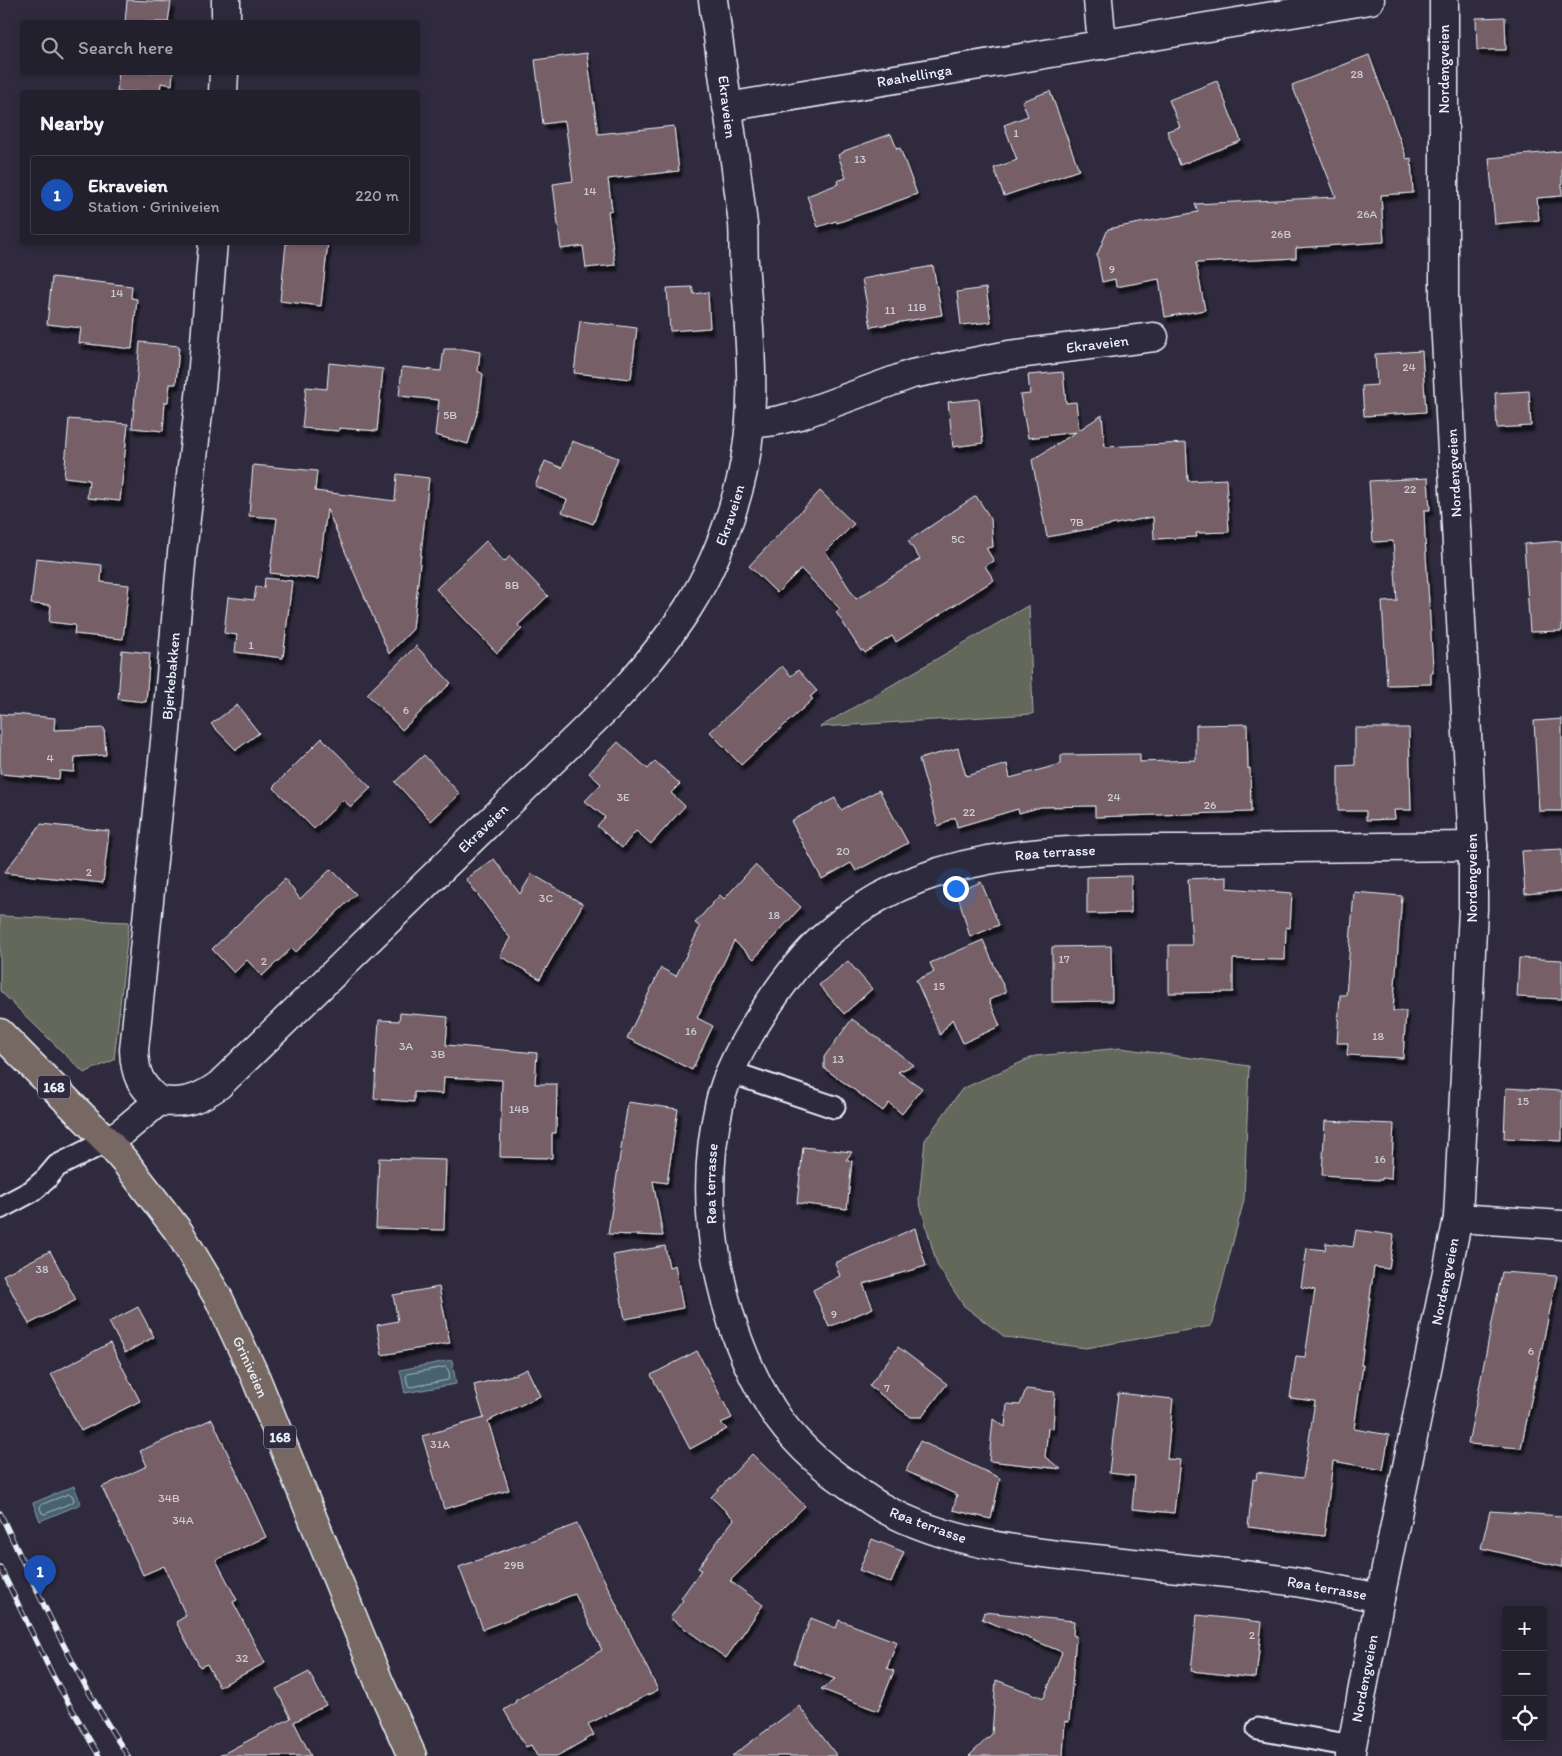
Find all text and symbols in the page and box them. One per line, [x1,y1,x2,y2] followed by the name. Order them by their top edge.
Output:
[20,20,420,75] search box
[1435,24,1453,113] street label: Nordengveien
[38,34,66,62] icon: search
[78,36,173,59] text: Search here
[875,61,954,91] street label: Røahellinga
[1351,67,1364,81] house number: 28
[714,75,740,140] street label: Ekraveien
[40,110,104,135] text: Nearby
[1013,126,1019,140] house number: 1
[854,152,867,166] house number: 13
[88,174,168,197] text: Ekraveien
[584,184,596,198] house number: 14
[53,186,61,205] text: 1
[355,186,399,205] text: 220 m
[88,197,220,216] text: Station · Griniveien
[1357,207,1377,221] house number: 26A
[1271,227,1291,241] house number: 26B
[1109,262,1115,276] house number: 9
[111,286,123,300] house number: 14
[908,300,927,314] house number: 11B
[884,303,896,317] house number: 11
[1065,331,1130,357] street label: Ekraveien
[1402,360,1416,374] house number: 24
[443,408,457,422] house number: 5B
[1443,428,1465,518] street label: Nordengveien
[712,482,749,548] street label: Ekraveien
[1404,482,1417,496] house number: 22
[1070,515,1084,529] house number: 7B
[951,532,965,546] house number: 5C
[505,578,519,592] house number: 8B
[158,631,184,721] street label: Bjerkebakken
[248,638,254,652] house number: 1
[403,703,409,717] house number: 6
[46,751,54,765] house number: 4
[616,790,630,804] house number: 3E
[1107,790,1121,804] house number: 24
[1204,798,1216,812] house number: 26
[454,800,512,857] street label: Ekraveien
[963,805,976,819] house number: 22
[1463,833,1481,922] street label: Nordengveien
[1014,841,1096,865] street label: Røa terrasse
[836,844,850,858] house number: 20
[86,865,93,879] house number: 2
[943,876,969,902] your location
[539,891,553,905] house number: 3C
[768,908,780,922] house number: 18
[1058,952,1070,966] house number: 17
[261,954,268,968] house number: 2
[933,979,945,993] house number: 15
[685,1024,697,1038] house number: 16
[1372,1029,1384,1043] house number: 18
[399,1039,413,1053] house number: 3A
[431,1047,445,1061] house number: 3B
[832,1052,845,1066] house number: 13
[38,1076,70,1098] road number: 168
[1517,1094,1529,1108] house number: 15
[509,1102,530,1116] house number: 14B
[701,1143,722,1225] street label: Røa terrasse
[1374,1152,1386,1166] house number: 16
[1427,1236,1463,1327] street label: Nordengveien
[35,1262,49,1276] house number: 38
[831,1307,837,1321] house number: 9
[229,1333,272,1401] street label: Griniveien
[1528,1344,1534,1358] house number: 6
[884,1381,890,1395] house number: 7
[264,1425,296,1448] road number: 168
[430,1437,450,1451] house number: 31A
[158,1491,180,1505] house number: 34B
[887,1503,969,1547] street label: Røa terrasse
[172,1513,194,1527] house number: 34A
[24,1555,56,1596] pin: 1
[504,1558,524,1572] house number: 29B
[1286,1572,1368,1604] street label: Røa terrasse
[1502,1606,1547,1741] map controls
[1502,1606,1547,1651] button: +
[1249,1628,1256,1642] house number: 2
[1348,1633,1382,1724] street label: Nordengveien
[236,1651,249,1665] house number: 32
[1502,1651,1547,1696] button: −
[1502,1696,1547,1741] button: locate

